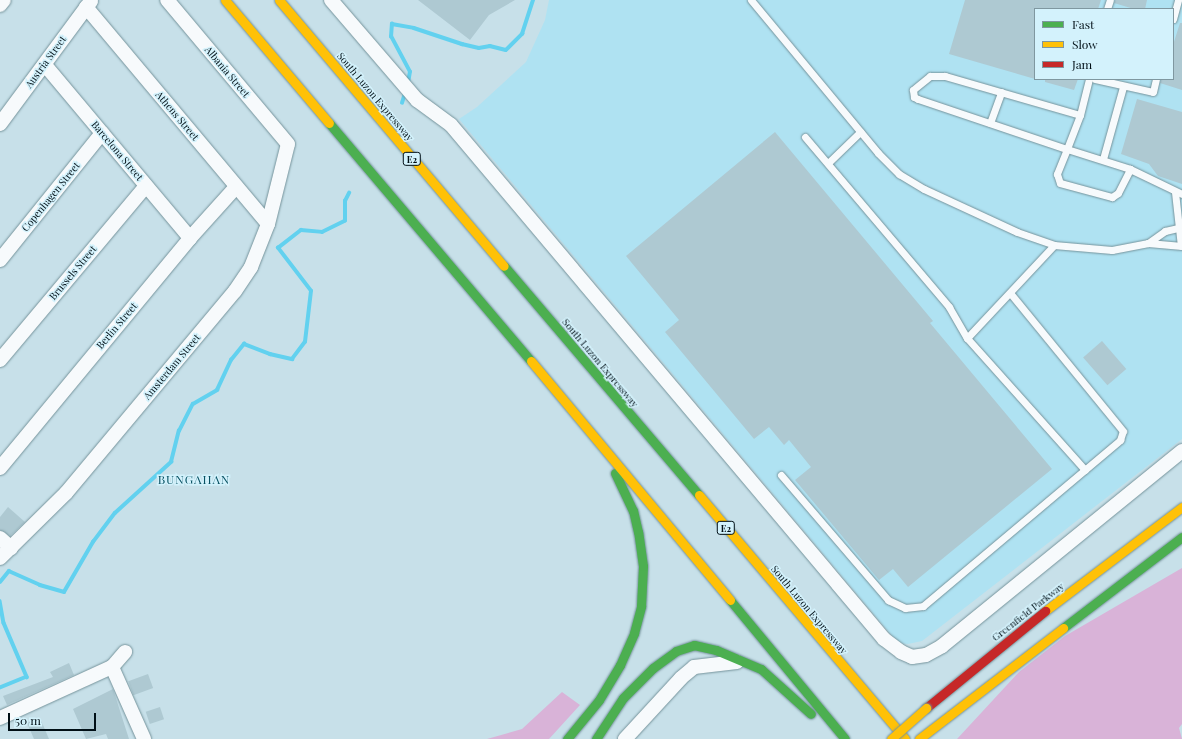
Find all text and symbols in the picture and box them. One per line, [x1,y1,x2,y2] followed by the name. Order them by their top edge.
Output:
[1034,8,1174,80] legend
[1072,16,1094,32] text: Fast
[23,34,69,90] street label: Austria Street
[1072,36,1098,52] text: Slow
[202,44,252,100] street label: Albania Street
[334,50,416,144] street label: South Luzon Expressway
[1072,56,1092,72] text: Jam
[153,89,201,143] street label: Athens Street
[89,119,145,183] street label: Barcelona Street
[402,152,422,166] road number: E2
[19,160,83,234] street label: Copenhagen Street
[47,243,99,303] street label: Brussels Street
[94,300,140,352] street label: Berlin Street
[559,316,641,410] street label: South Luzon Expressway
[141,332,203,402] street label: Amsterdam Street
[158,473,230,487] district label: BUNGAHAN
[716,521,736,535] road number: E2
[768,563,850,657] street label: South Luzon Expressway
[990,580,1066,644] street label: Greenfield Parkway
[10,705,98,731] scale bar
[15,712,41,728] text: 50 m

